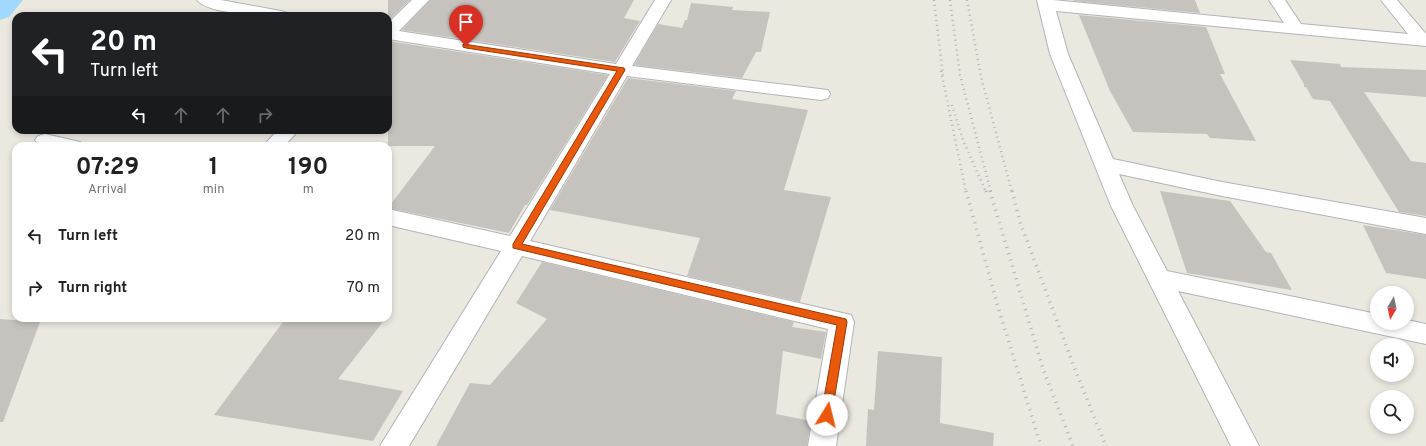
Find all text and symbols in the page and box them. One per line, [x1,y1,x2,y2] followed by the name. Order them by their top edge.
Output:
[449,5,483,46] pin
[455,11,477,33] icon: arrive
[90,25,157,61] text: 20 m
[24,28,76,80] icon: left
[90,60,158,83] text: Turn left
[128,104,150,126] icon: left
[170,104,192,126] icon: ahead
[212,104,234,126] icon: ahead
[254,104,276,126] icon: right
[76,153,139,183] text: 07:29
[209,153,218,183] text: 1
[288,153,328,183] text: 190
[88,182,127,198] text: Arrival
[203,182,224,198] text: min
[303,182,314,198] text: m
[24,225,46,247] icon: left
[58,227,118,246] text: Turn left
[345,227,380,246] text: 20 m
[24,277,46,299] icon: right
[58,279,127,298] text: Turn right
[347,279,380,298] text: 70 m
[1370,286,1414,330] north arrow
[1370,286,1414,434] map controls
[1370,338,1414,382] button: sound
[1370,390,1414,434] button: search
[806,394,848,436] position arrow

